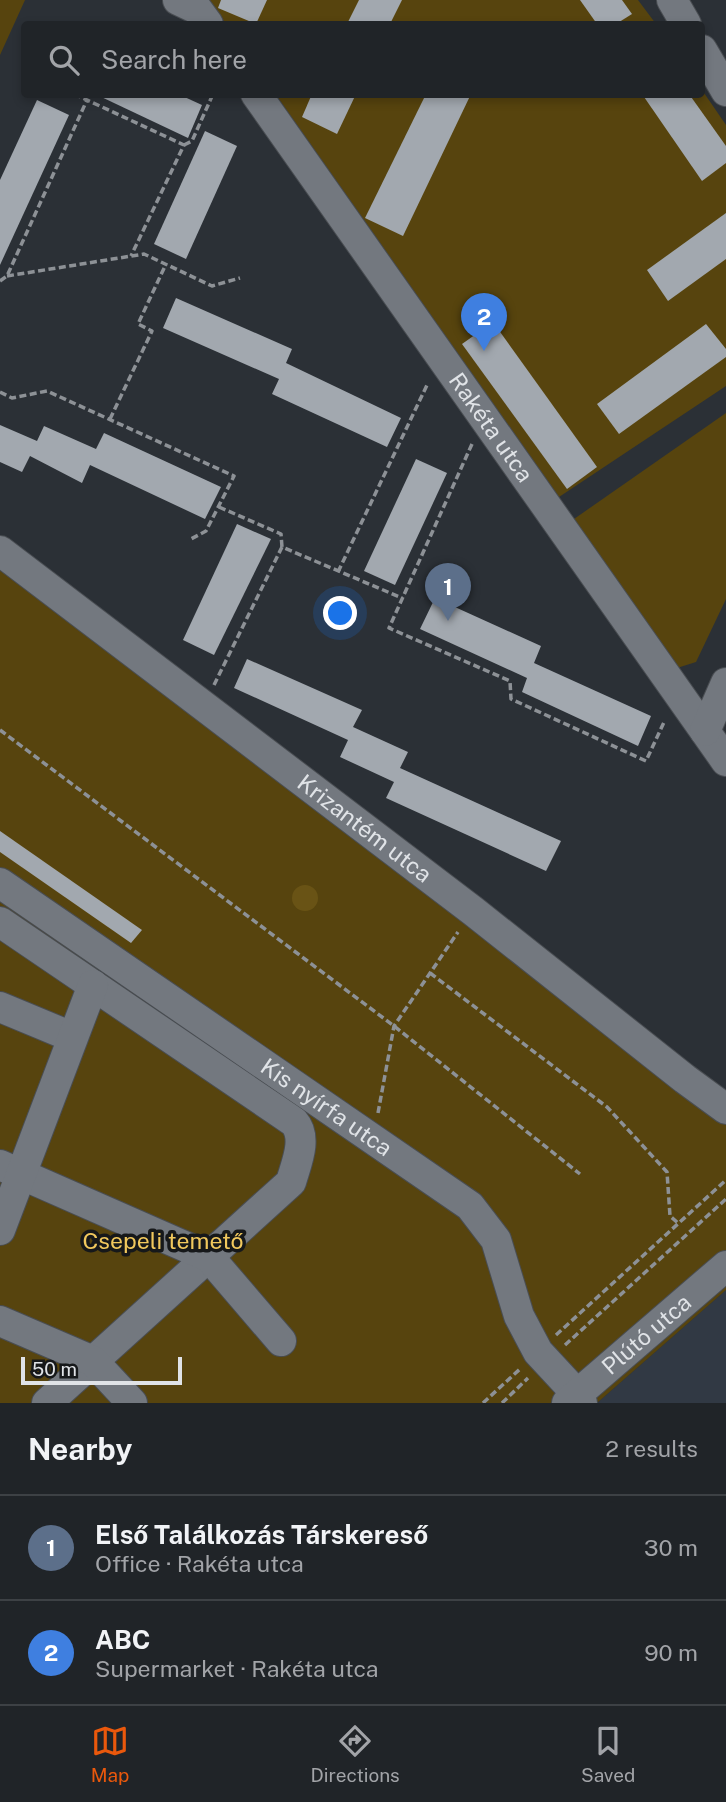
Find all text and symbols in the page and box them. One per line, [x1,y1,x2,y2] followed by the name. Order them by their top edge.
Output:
[21,21,705,98] search box
[45,41,83,79] icon: search
[101,44,247,75] text: Search here
[461,293,507,351] pin: 2
[444,367,539,487] street label: Rakéta utca
[425,563,471,621] pin: 1
[323,596,357,630] your location
[292,768,437,888] street label: Krizantém utca
[256,1052,397,1161] street label: Kis nyírfa utca
[82,1227,244,1254] park label: Csepeli temető
[596,1288,696,1380] street label: Plútó utca
[21,1354,182,1386] scale bar
[32,1358,77,1380] text: 50 m
[28,1431,132,1467] text: Nearby
[605,1435,698,1462] text: 2 results
[95,1519,428,1550] text: Első Találkozás Társkereső
[46,1534,56,1561] text: 1
[644,1534,698,1561] text: 30 m
[95,1550,304,1577] text: Office · Rakéta utca
[95,1624,150,1655] text: ABC
[44,1639,58,1666] text: 2
[644,1639,698,1666] text: 90 m
[95,1655,378,1682] text: Supermarket · Rakéta utca
[91,1722,129,1786] tab: Map
[310,1722,400,1786] tab: Directions
[581,1722,635,1786] tab: Saved

